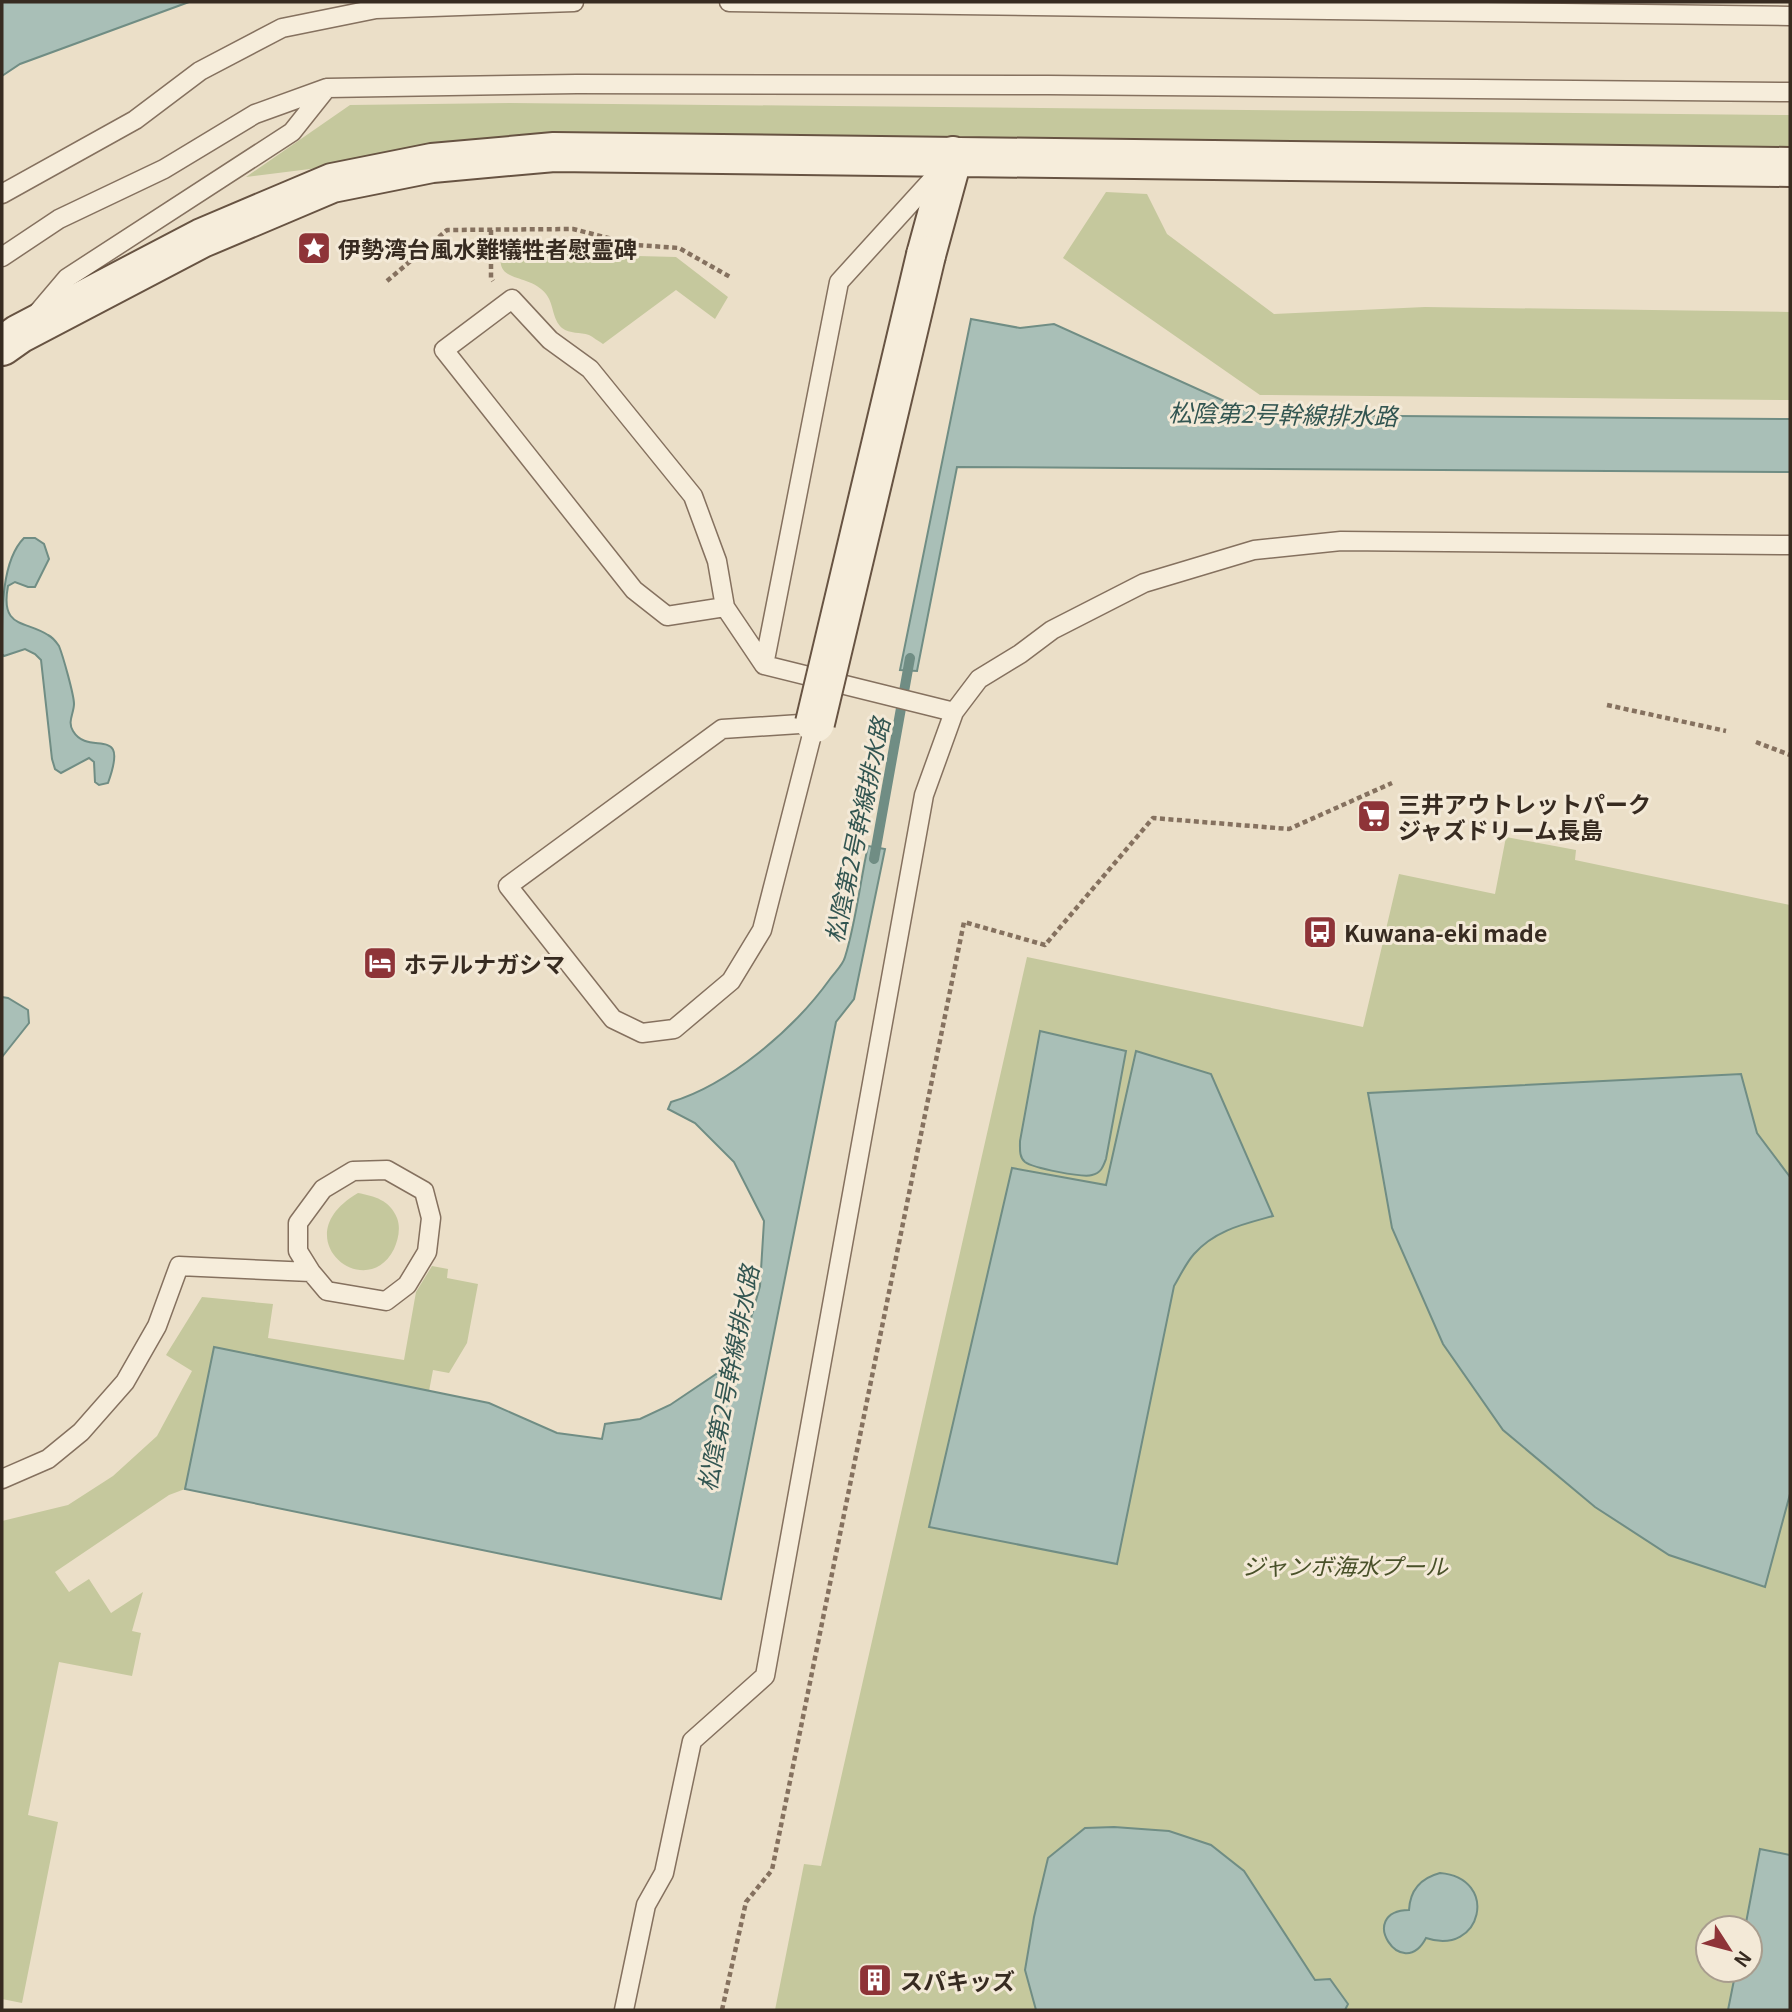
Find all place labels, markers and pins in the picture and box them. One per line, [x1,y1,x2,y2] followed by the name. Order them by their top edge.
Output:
[295,229,333,267] place icon: 伊勢湾台風水難犠牲者慰霊碑
[338,231,637,265] place label: 伊勢湾台風水難犠牲者慰霊碑
[1398,786,1651,846] place label: 三井アウトレットパーク ジャズドリーム長島
[1355,797,1393,835] supermarket icon: 三井アウトレットパーク ジャズドリーム長島
[1301,913,1339,951] bus stop icon: Kuwana-eki made
[1344,915,1547,949] place label: Kuwana-eki made
[361,944,399,982] hotel icon: ホテルナガシマ
[404,946,565,980] place label: ホテルナガシマ
[856,1961,894,1999] building icon: スパキッズ
[900,1963,1015,1997] place label: スパキッズ

